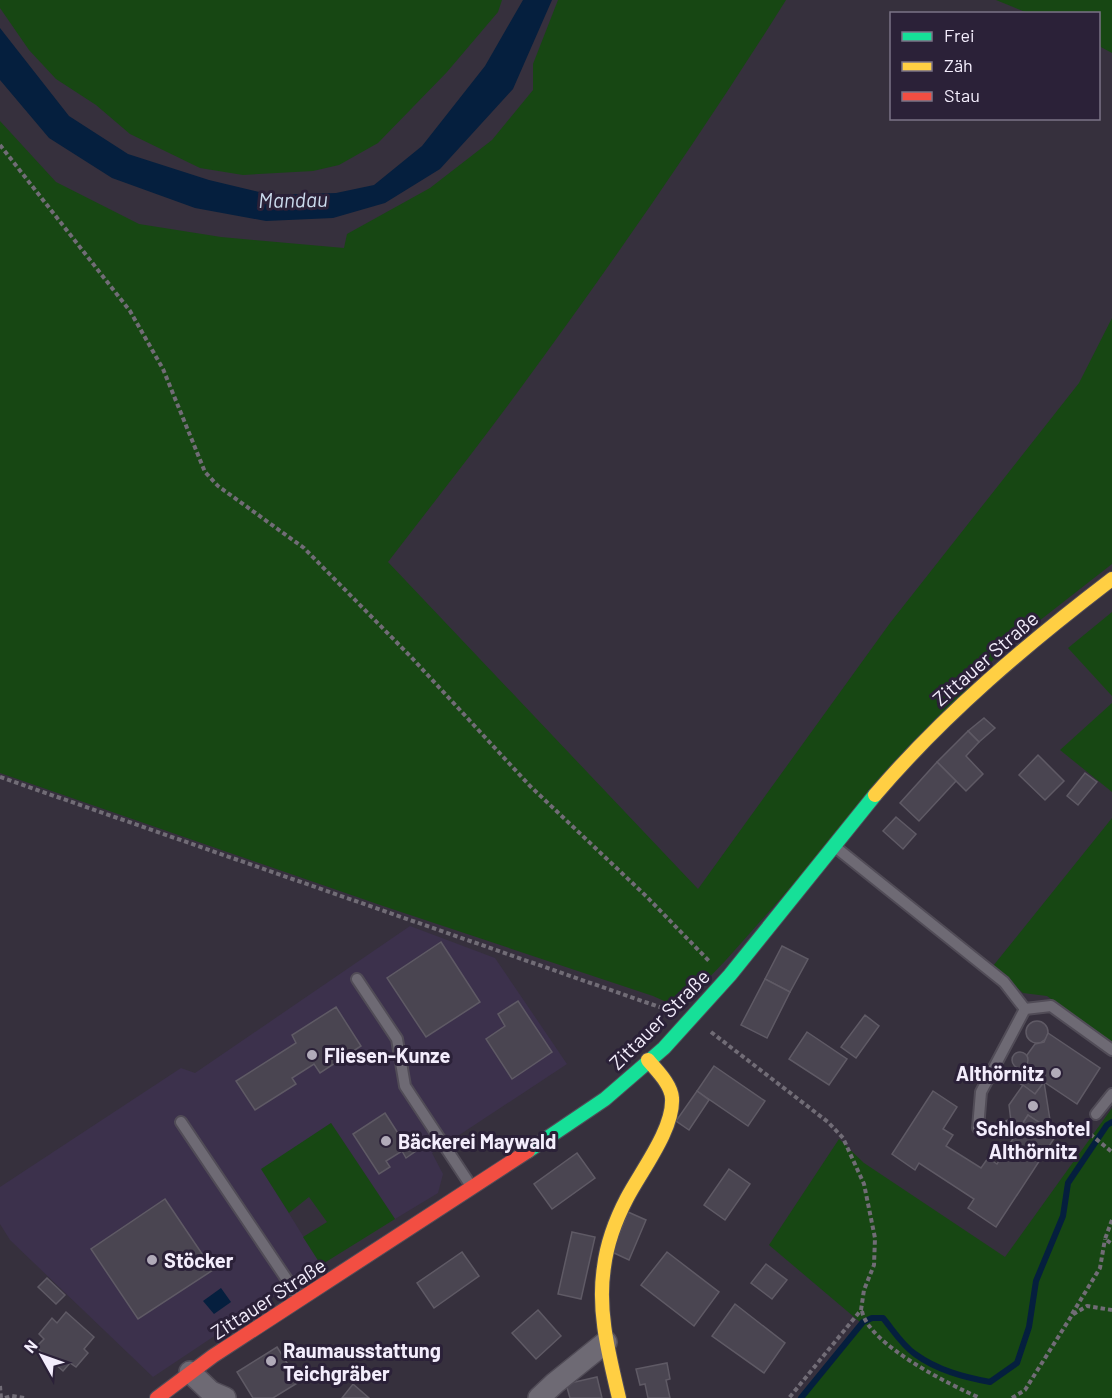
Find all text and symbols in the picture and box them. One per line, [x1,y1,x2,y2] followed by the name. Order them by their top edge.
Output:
[890,12,1100,120] legend
[944,24,975,46] text: Frei
[944,54,973,76] text: Zäh
[944,84,980,106] text: Stau
[258,186,328,212] water label: Mandau
[927,606,1043,710] street label: Zittauer Straße
[604,964,714,1074] street label: Zittauer Straße
[324,1043,451,1067] place label: Fliesen-Kunze
[305,1048,319,1062] marker: Fliesen-Kunze
[956,1061,1044,1085] place label: Althörnitz
[1049,1066,1063,1080] marker: Althörnitz
[1026,1099,1040,1113] marker: Schlosshotel Althörnitz
[976,1116,1090,1163] place label: Schlosshotel Althörnitz
[398,1129,556,1153] place label: Bäckerei Maywald
[379,1134,393,1148] marker: Bäckerei Maywald
[164,1248,234,1272] place label: Stöcker
[206,1252,330,1344] street label: Zittauer Straße
[145,1253,159,1267] marker: Stöcker
[12,1326,72,1386] north arrow
[19,1336,41,1356] text: N
[283,1338,441,1385] place label: Raumausstattung Teichgräber
[264,1354,278,1368] marker: Raumausstattung Teichgräber

